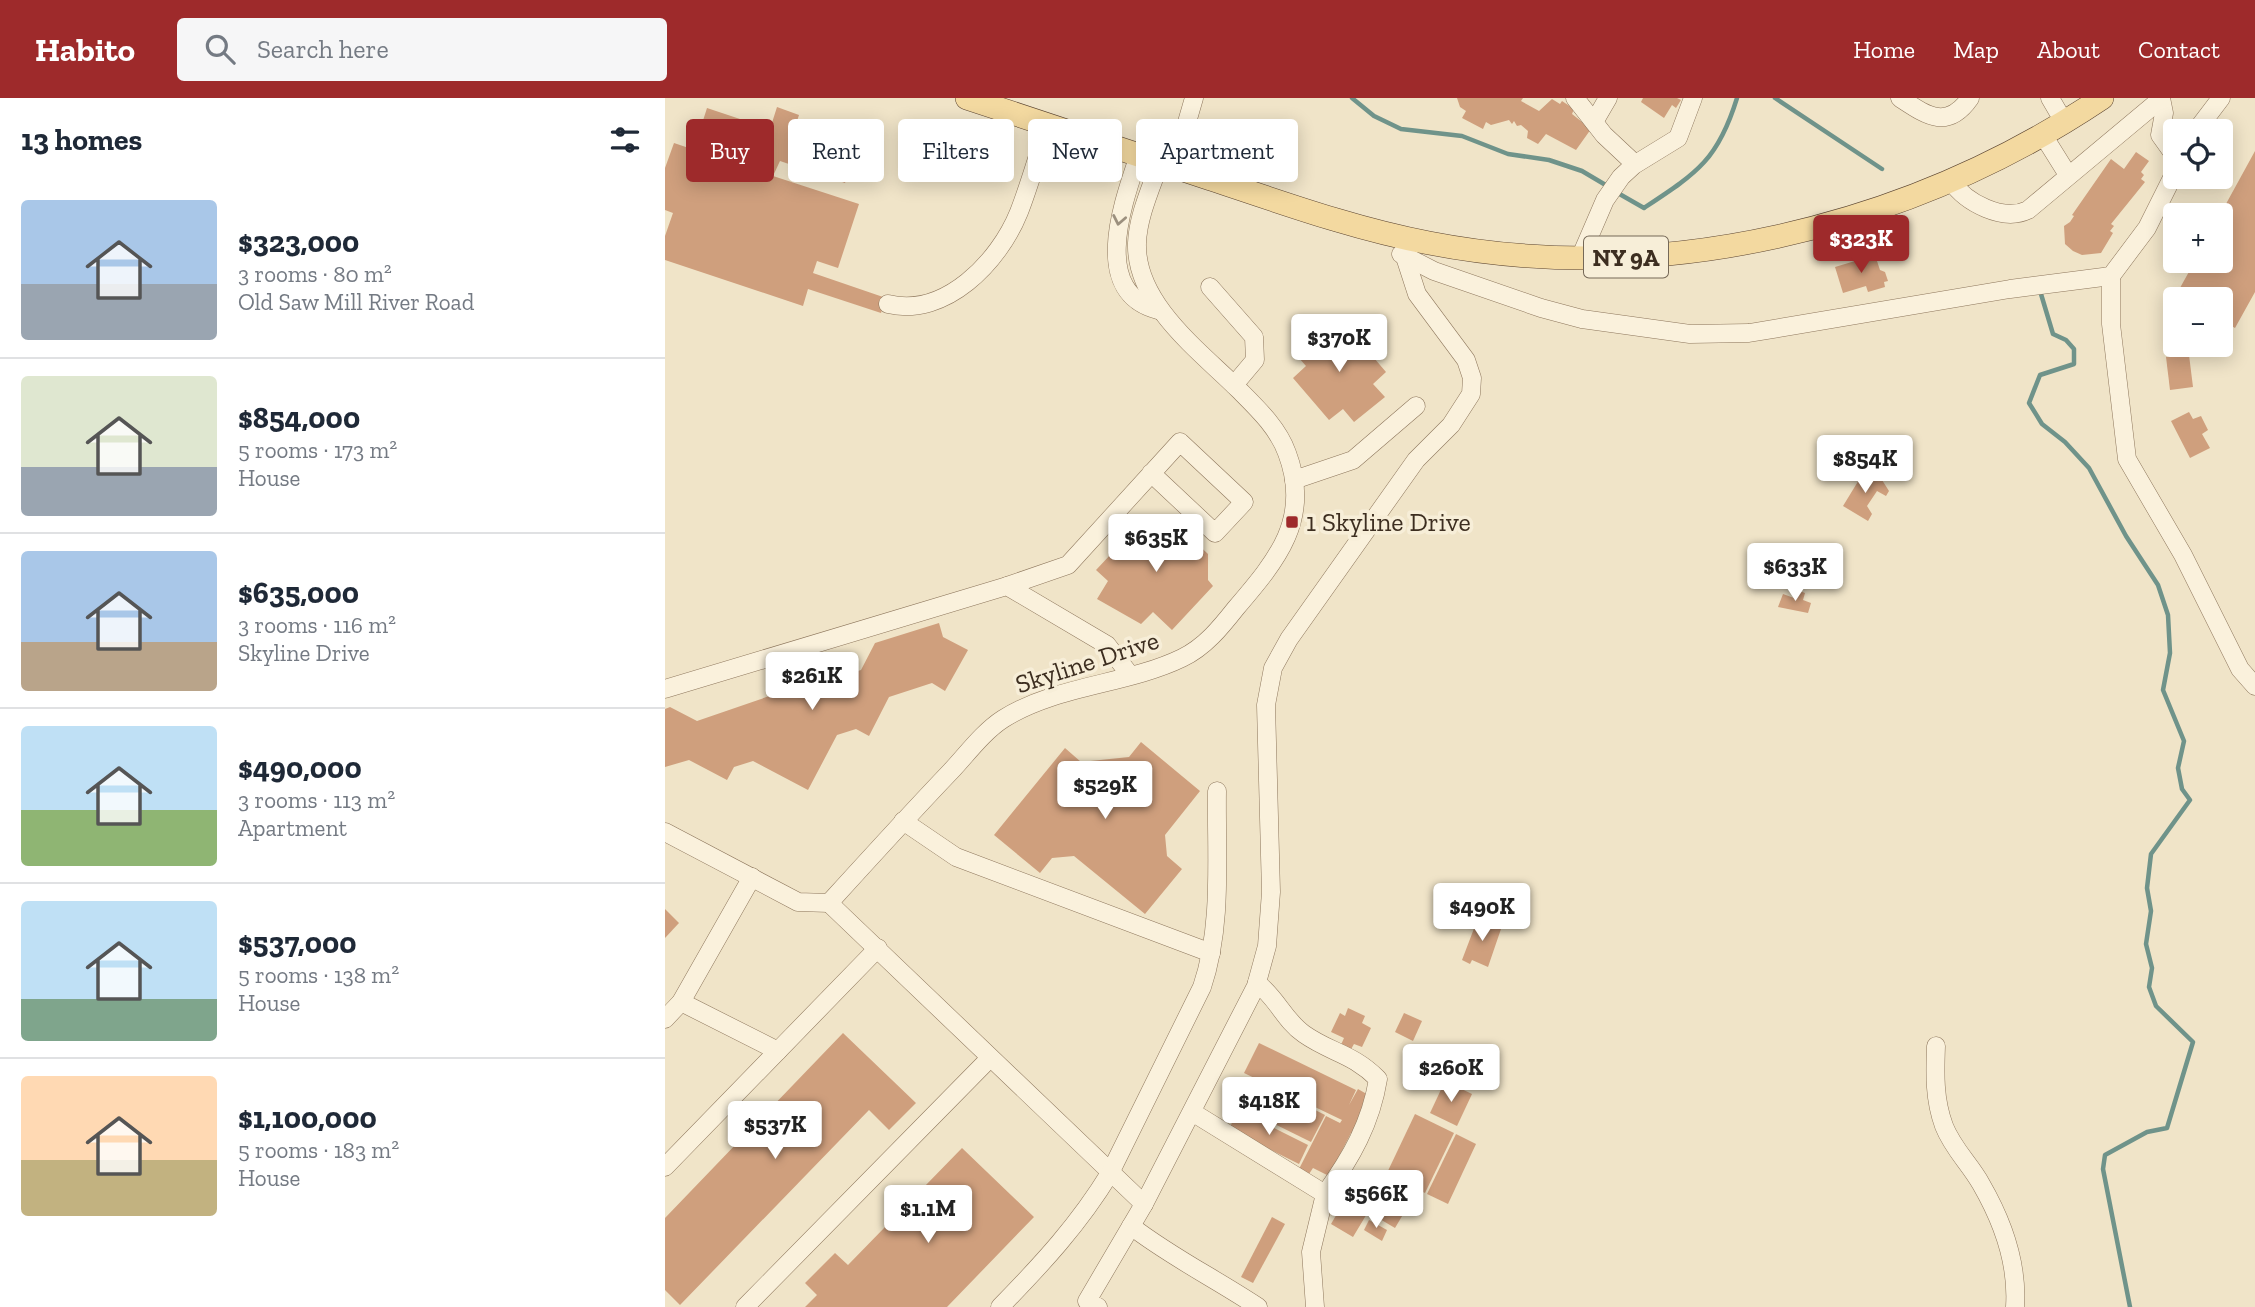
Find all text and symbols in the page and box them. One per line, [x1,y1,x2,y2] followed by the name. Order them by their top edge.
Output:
[177,18,667,81] search box
[35,30,135,69] text: Habito
[201,30,239,68] icon: search
[257,33,389,65] text: Search here
[1853,35,1915,64] text: Home
[1953,35,1999,64] text: Map
[2037,35,2100,64] text: About
[2138,35,2220,64] text: Contact
[686,119,774,182] chip: Buy
[788,119,884,182] chip: Rent
[898,119,1014,182] chip: Filters
[1028,119,1122,182] chip: New
[1136,119,1298,182] chip: Apartment
[2163,119,2233,357] map controls
[2163,119,2233,189] button: locate
[606,121,644,159] icon: filters
[21,122,142,158] text: 13 homes
[2163,203,2233,273] button: +
[1112,214,1127,226] one-way arrow
[1812,216,1910,275] pin: $323K
[238,224,359,260] text: $323,000
[1829,224,1893,252] text: $323K
[77,228,161,312] icon: home
[1584,237,1668,278] road number: NY 9A
[238,260,392,288] text: 3 rooms · 80 m²
[2163,287,2233,357] button: −
[238,288,474,316] text: Old Saw Mill River Road
[1290,314,1388,374] pin: $370K
[1307,323,1371,351] text: $370K
[238,400,360,436] text: $854,000
[77,404,161,488] icon: home
[238,436,397,464] text: 5 rooms · 173 m²
[1816,436,1914,495] pin: $854K
[1833,444,1897,472] text: $854K
[238,464,300,492] text: House
[1306,506,1471,538] place label: 1 Skyline Drive
[1107,514,1205,574] pin: $635K
[1284,514,1300,530] marker: 1 Skyline Drive
[1124,523,1188,551] text: $635K
[1746,544,1844,603] pin: $633K
[1763,552,1827,580] text: $633K
[238,575,359,611] text: $635,000
[77,579,161,663] icon: home
[238,611,396,639] text: 3 rooms · 116 m²
[1011,624,1163,700] street label: Skyline Drive
[238,639,370,667] text: Skyline Drive
[763,652,861,712] pin: $261K
[782,661,842,689] text: $261K
[238,750,362,786] text: $490,000
[77,754,161,838] icon: home
[1056,762,1154,821] pin: $529K
[1073,770,1137,798] text: $529K
[238,786,395,814] text: 3 rooms · 113 m²
[238,814,347,842] text: Apartment
[1433,884,1531,943] pin: $490K
[1449,892,1515,920] text: $490K
[238,925,357,961] text: $537,000
[77,929,161,1013] icon: home
[238,961,399,989] text: 5 rooms · 138 m²
[238,989,300,1017] text: House
[1402,1044,1500,1104] pin: $260K
[1419,1053,1483,1081] text: $260K
[1220,1077,1318,1137] pin: $418K
[1238,1086,1300,1114] text: $418K
[238,1100,377,1136] text: $1,100,000
[726,1102,824,1161] pin: $537K
[77,1104,161,1188] icon: home
[744,1110,806,1138] text: $537K
[238,1136,399,1164] text: 5 rooms · 183 m²
[238,1164,300,1192] text: House
[1327,1170,1425,1230] pin: $566K
[1344,1179,1408,1207] text: $566K
[879,1186,977,1245] pin: $1.1M
[900,1194,956,1222] text: $1.1M

